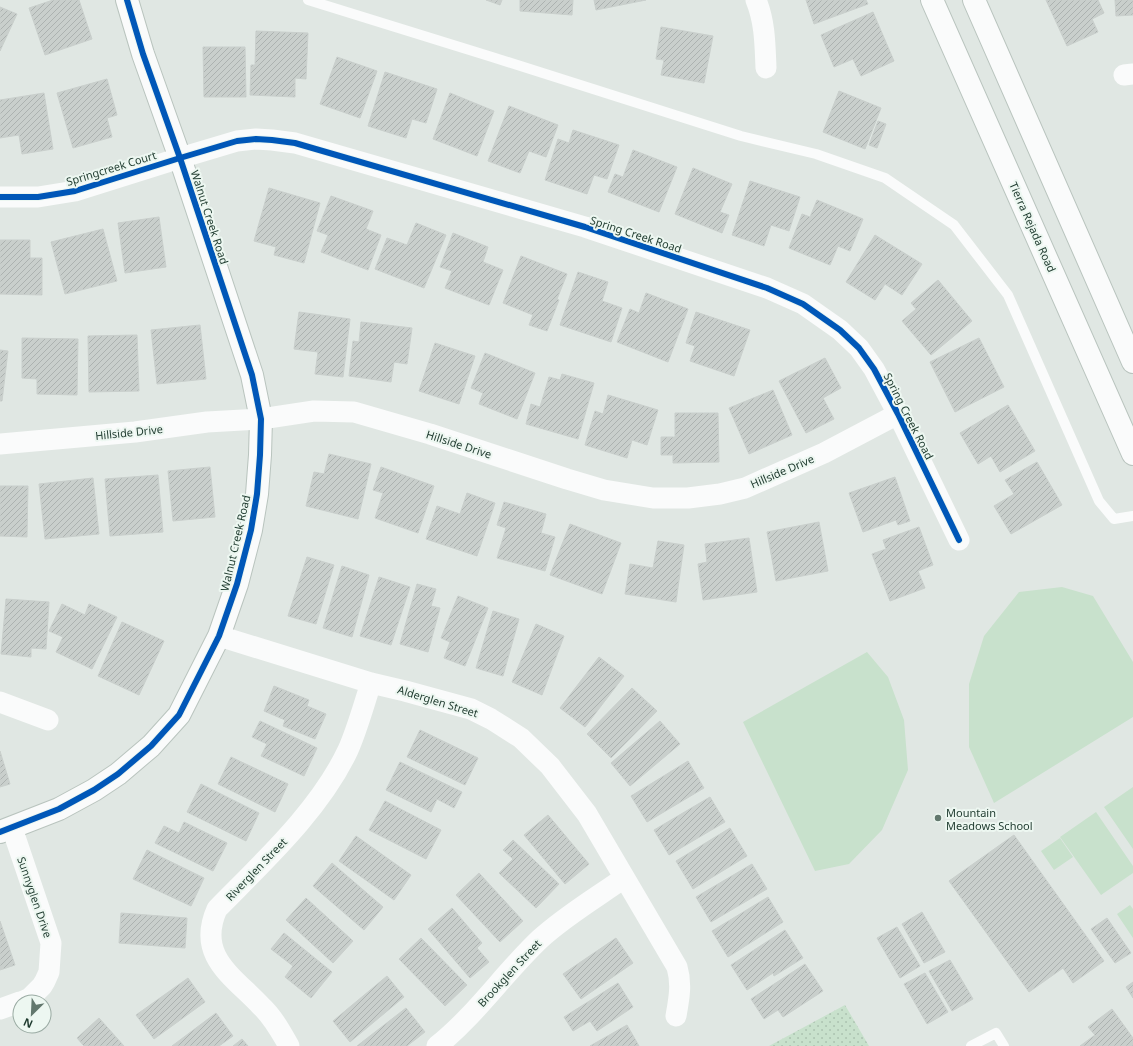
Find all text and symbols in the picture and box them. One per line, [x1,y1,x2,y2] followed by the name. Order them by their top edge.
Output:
[64,147,158,189] street label: Springcreek Court
[188,168,232,266] street label: Walnut Creek Road
[1006,179,1060,275] street label: Tierra Rejada Road
[588,212,684,256] street label: Spring Creek Road
[881,370,937,462] street label: Spring Creek Road
[94,421,164,443] street label: Hillside Drive
[424,426,494,462] street label: Hillside Drive
[748,451,816,491] street label: Hillside Drive
[217,493,253,593] street label: Walnut Creek Road
[396,682,480,720] street label: Alderglen Street
[946,805,1033,833] place label: Mountain Meadows School
[933,813,943,823] marker: Mountain Meadows School
[222,834,290,904] street label: Riverglen Street
[14,855,56,939] street label: Sunnyglen Drive
[474,936,544,1010] street label: Brookglen Street
[12,994,52,1034] north arrow
[21,1015,35,1032] text: N

